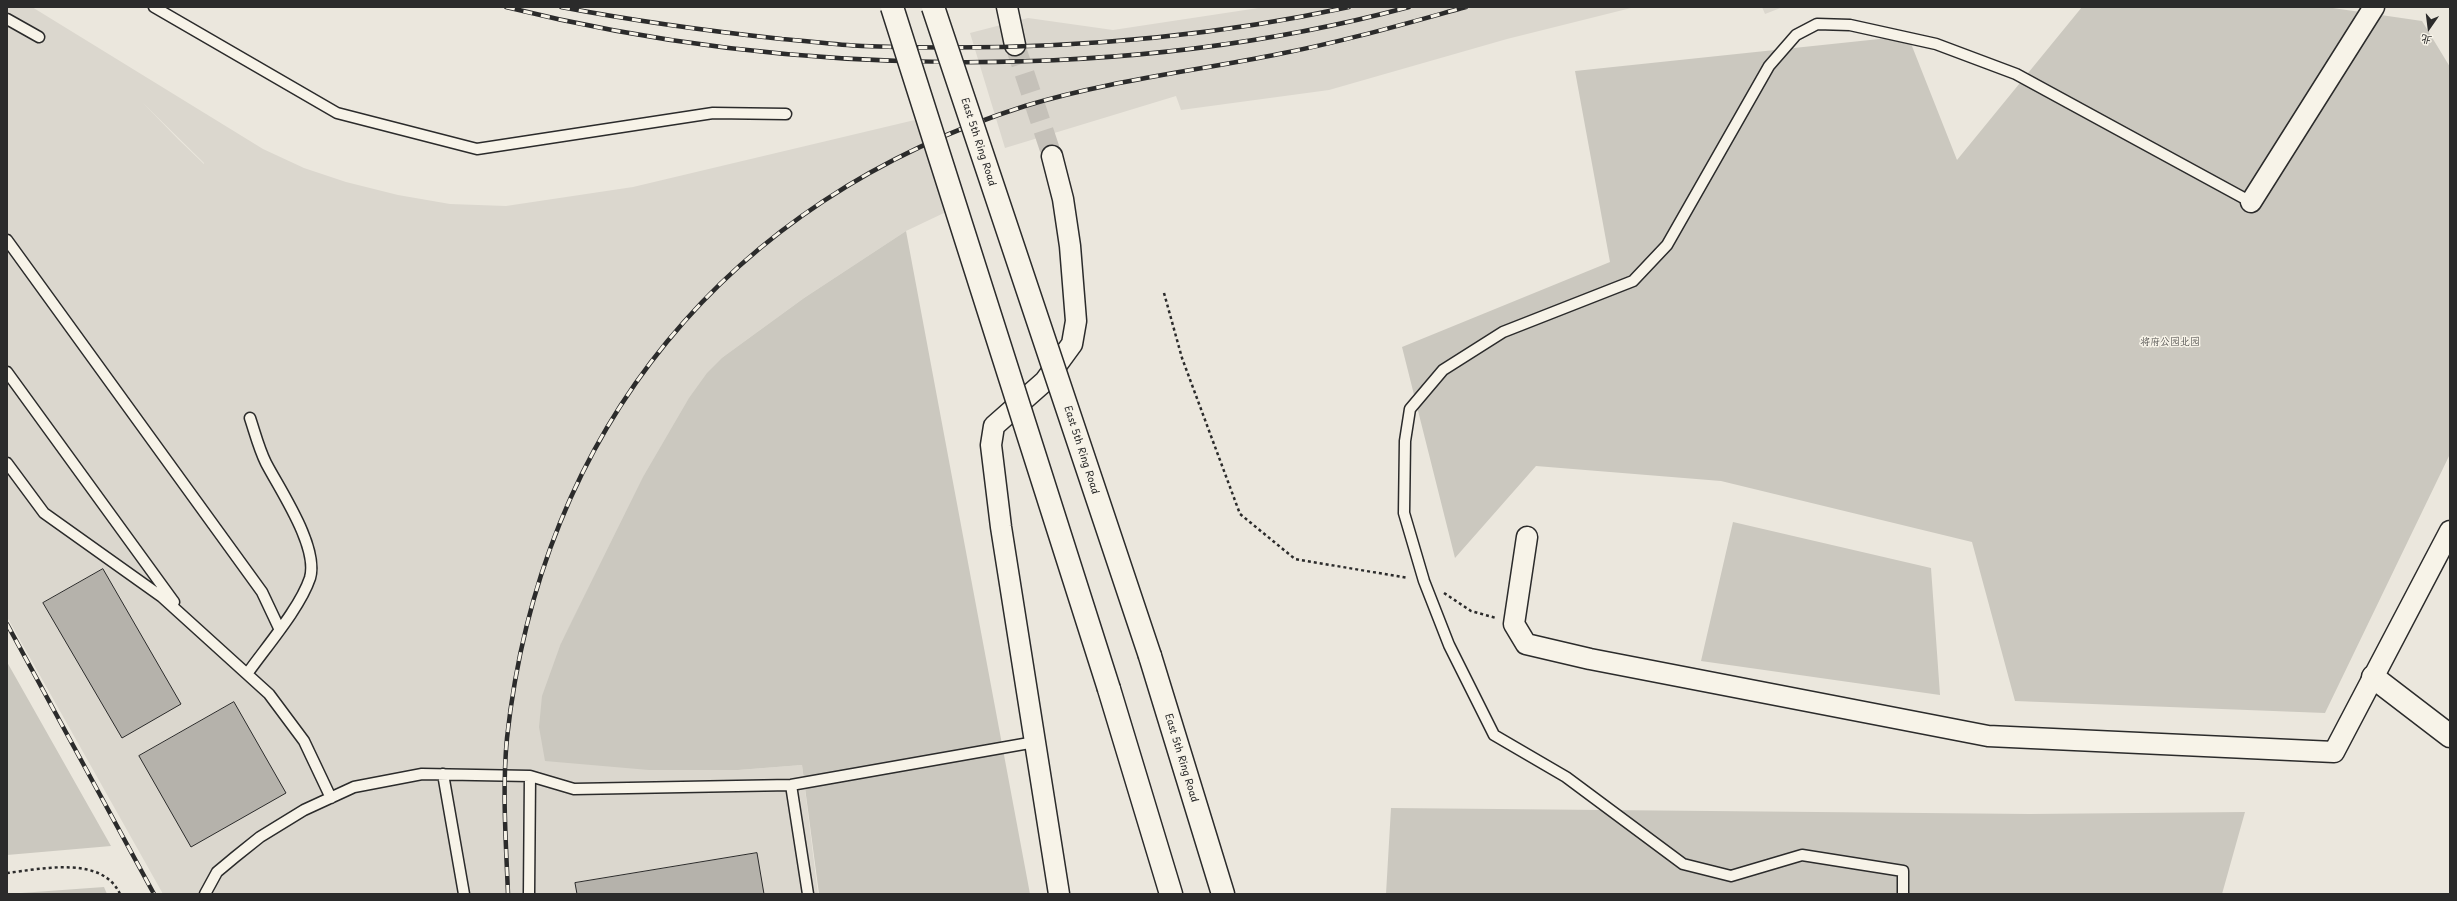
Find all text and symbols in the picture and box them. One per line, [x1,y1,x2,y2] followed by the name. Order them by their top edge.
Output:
[2409,8,2449,48] north arrow
[2419,31,2433,50] text: 北
[958,96,998,188] street label: East 5th Ring Road
[2140,336,2200,348] park label: 将府公园北园
[1061,404,1101,496] street label: East 5th Ring Road
[1162,712,1200,804] street label: East 5th Ring Road

